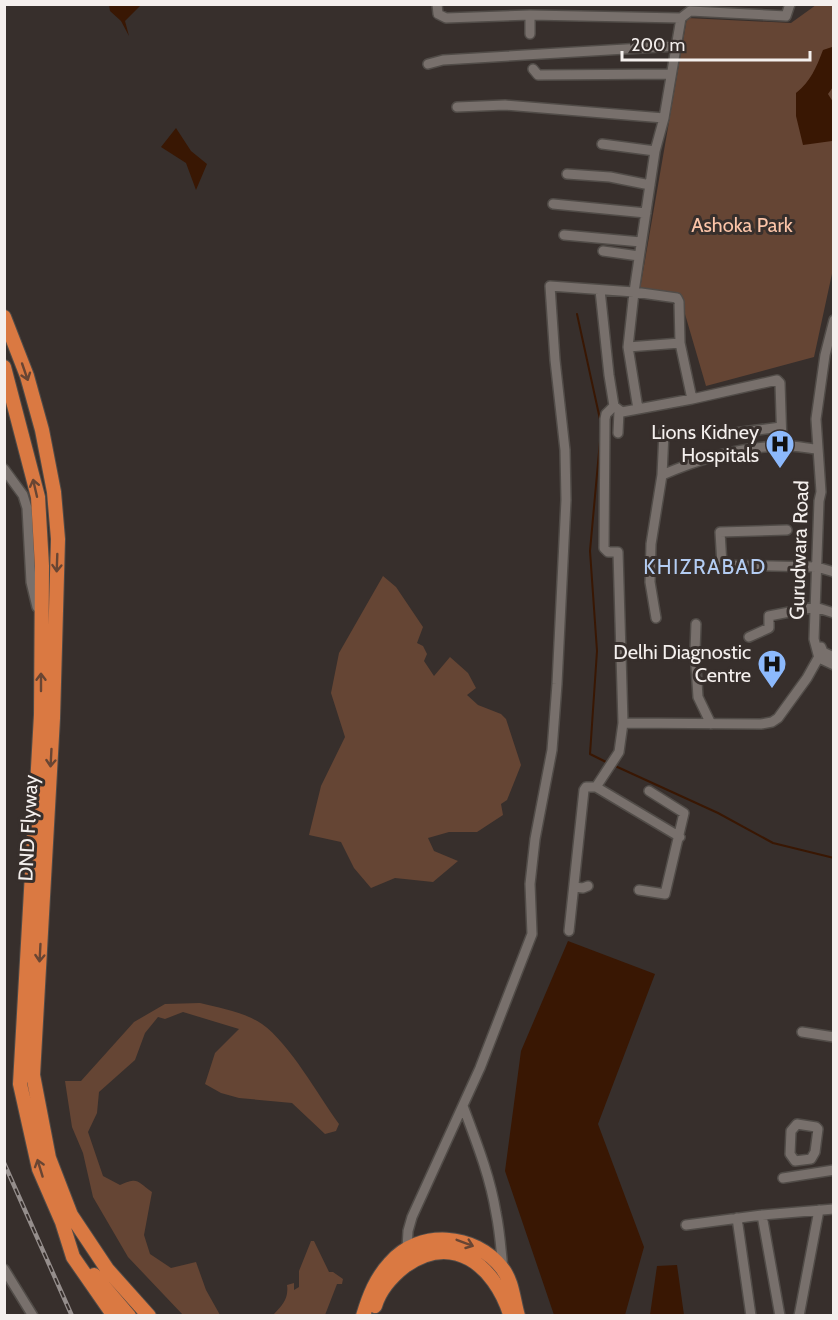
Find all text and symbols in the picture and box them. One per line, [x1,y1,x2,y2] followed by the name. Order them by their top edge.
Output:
[622,24,810,62] scale bar
[631,34,685,56] text: 200 m
[691,213,793,237] park label: Ashoka Park
[21,362,32,381] one-way arrow
[651,420,759,467] place label: Lions Kidney Hospitals
[764,428,796,470] hospital icon: Lions Kidney Hospitals
[29,478,41,497] one-way arrow
[785,480,813,620] street label: Gurudwara Road
[52,552,63,572] one-way arrow
[643,554,767,579] district label: KHIZRABAD
[613,640,751,687] place label: Delhi Diagnostic Centre
[756,648,788,690] hospital icon: Delhi Diagnostic Centre
[35,673,47,693] one-way arrow
[46,747,57,767] one-way arrow
[13,774,43,882] street label: DND Flyway
[34,942,45,962] one-way arrow
[33,1159,44,1178] one-way arrow
[455,1239,474,1250] one-way arrow

